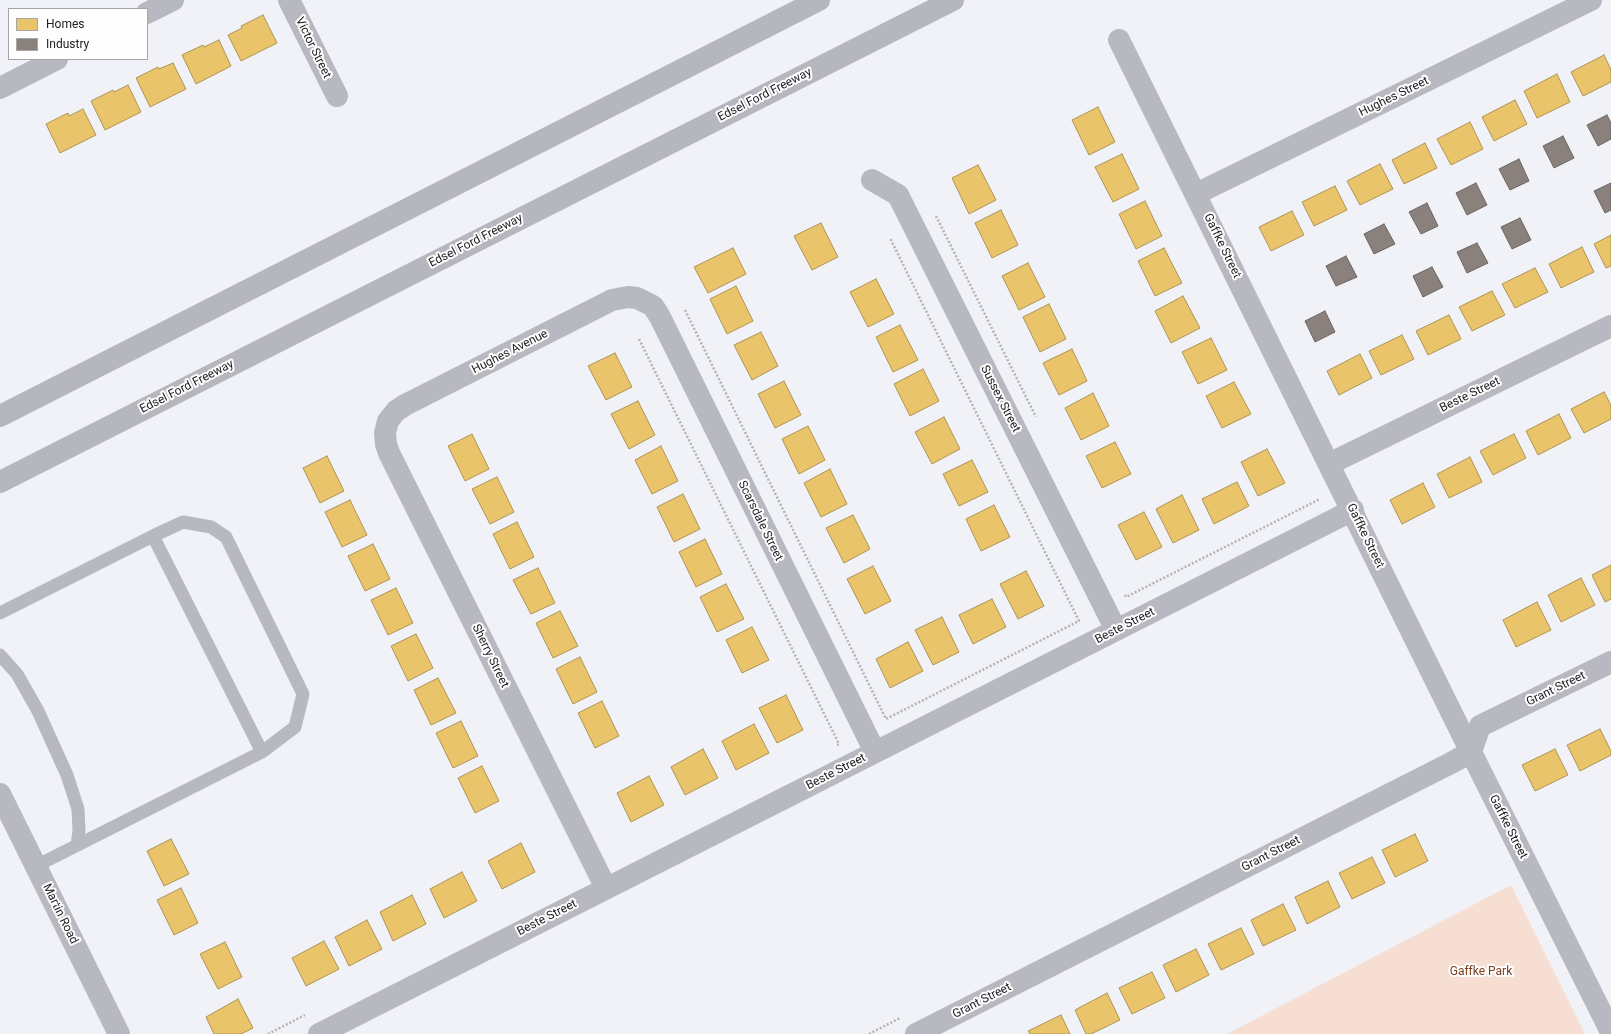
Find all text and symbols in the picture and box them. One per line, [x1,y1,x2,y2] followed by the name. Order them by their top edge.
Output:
[8,8,148,60] legend
[292,15,334,81] street label: Victor Street
[46,17,84,31] text: Homes
[46,37,89,51] text: Industry
[716,65,814,125] street label: Edsel Ford Freeway
[1357,74,1431,120] street label: Hughes Street
[427,211,525,271] street label: Edsel Ford Freeway
[1200,211,1244,281] street label: Gaffke Street
[470,327,550,377] street label: Hughes Avenue
[138,357,236,417] street label: Edsel Ford Freeway
[977,363,1023,435] street label: Sussex Street
[1438,374,1502,416] street label: Beste Street
[734,479,786,563] street label: Scarsdale Street
[1343,501,1387,571] street label: Gaffke Street
[1093,605,1157,647] street label: Beste Street
[468,622,512,690] street label: Sherry Street
[1524,669,1588,709] street label: Grant Street
[804,751,868,793] street label: Beste Street
[1486,793,1530,861] street label: Gaffke Street
[1239,833,1303,875] street label: Grant Street
[39,881,81,947] street label: Martin Road
[515,897,579,939] street label: Beste Street
[1450,965,1512,979] park label: Gaffke Park
[950,980,1014,1022] street label: Grant Street

